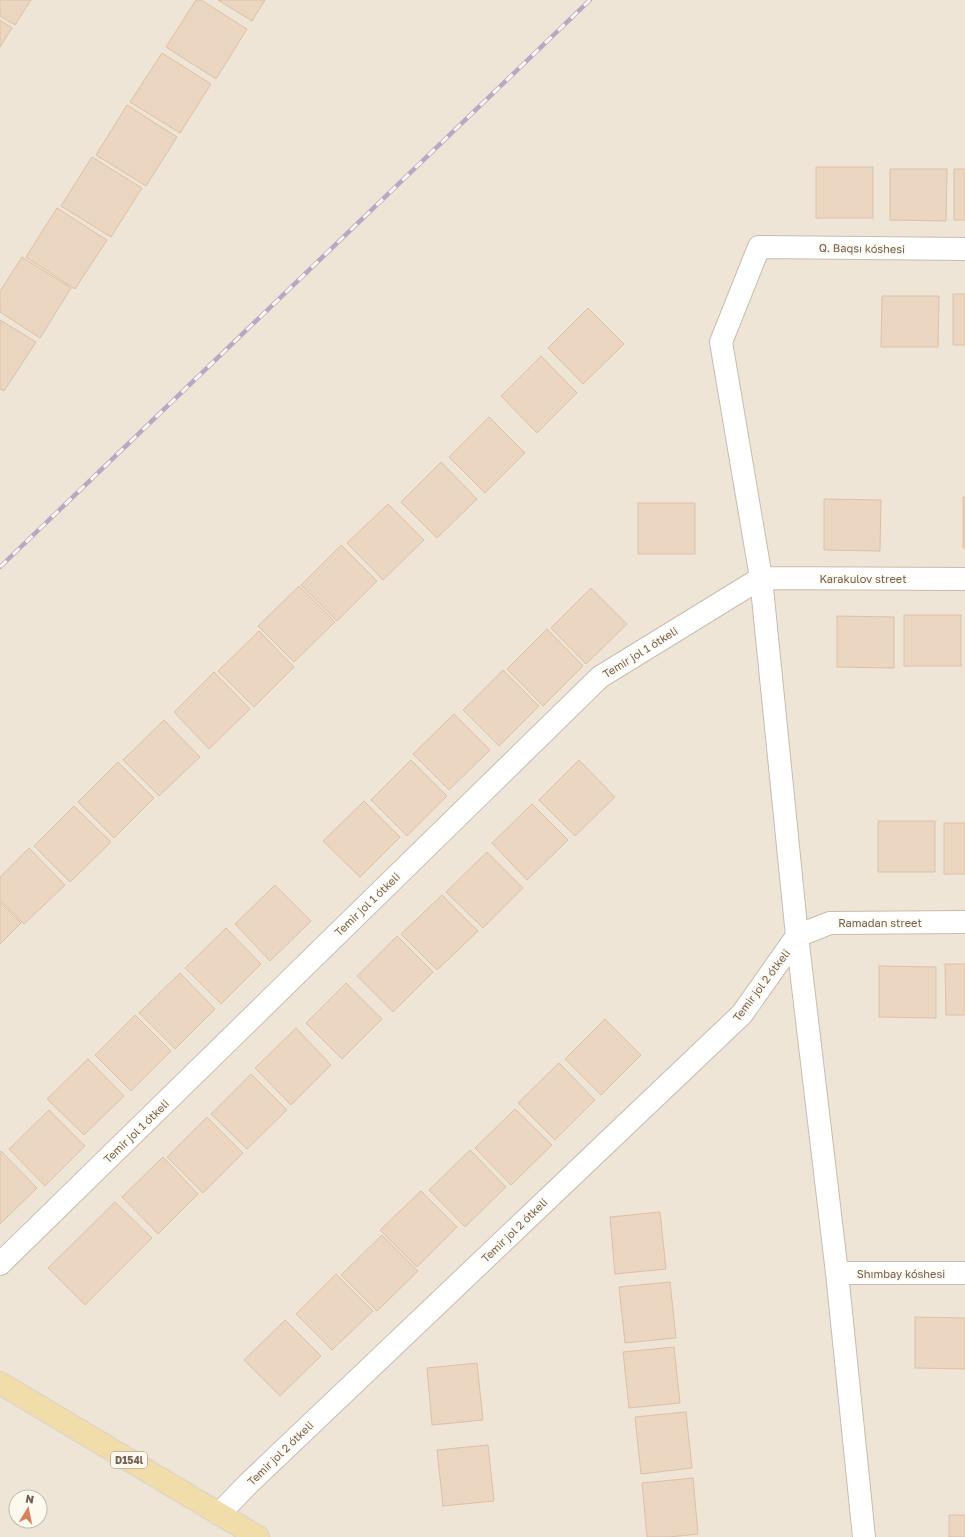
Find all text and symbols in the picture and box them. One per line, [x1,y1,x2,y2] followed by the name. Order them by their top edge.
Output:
[819,241,905,255] street label: Q. Baqsı kóshesi
[819,572,907,585] street label: Karakulov street
[600,624,680,680] street label: Temir jol 1 ótkeli
[332,870,402,938] street label: Temir jol 1 ótkeli
[838,916,922,929] street label: Ramadan street
[730,946,792,1024] street label: Temir jol 2 ótkeli
[101,1097,171,1165] street label: Temir jol 1 ótkeli
[478,1195,550,1265] street label: Temir jol 2 ótkeli
[857,1267,945,1280] street label: Shımbay kóshesi
[244,1418,316,1488] street label: Temir jol 2 ótkeli
[111,1452,147,1468] road number: D154l
[8,1489,48,1529] north arrow
[25,1492,35,1506] text: N

